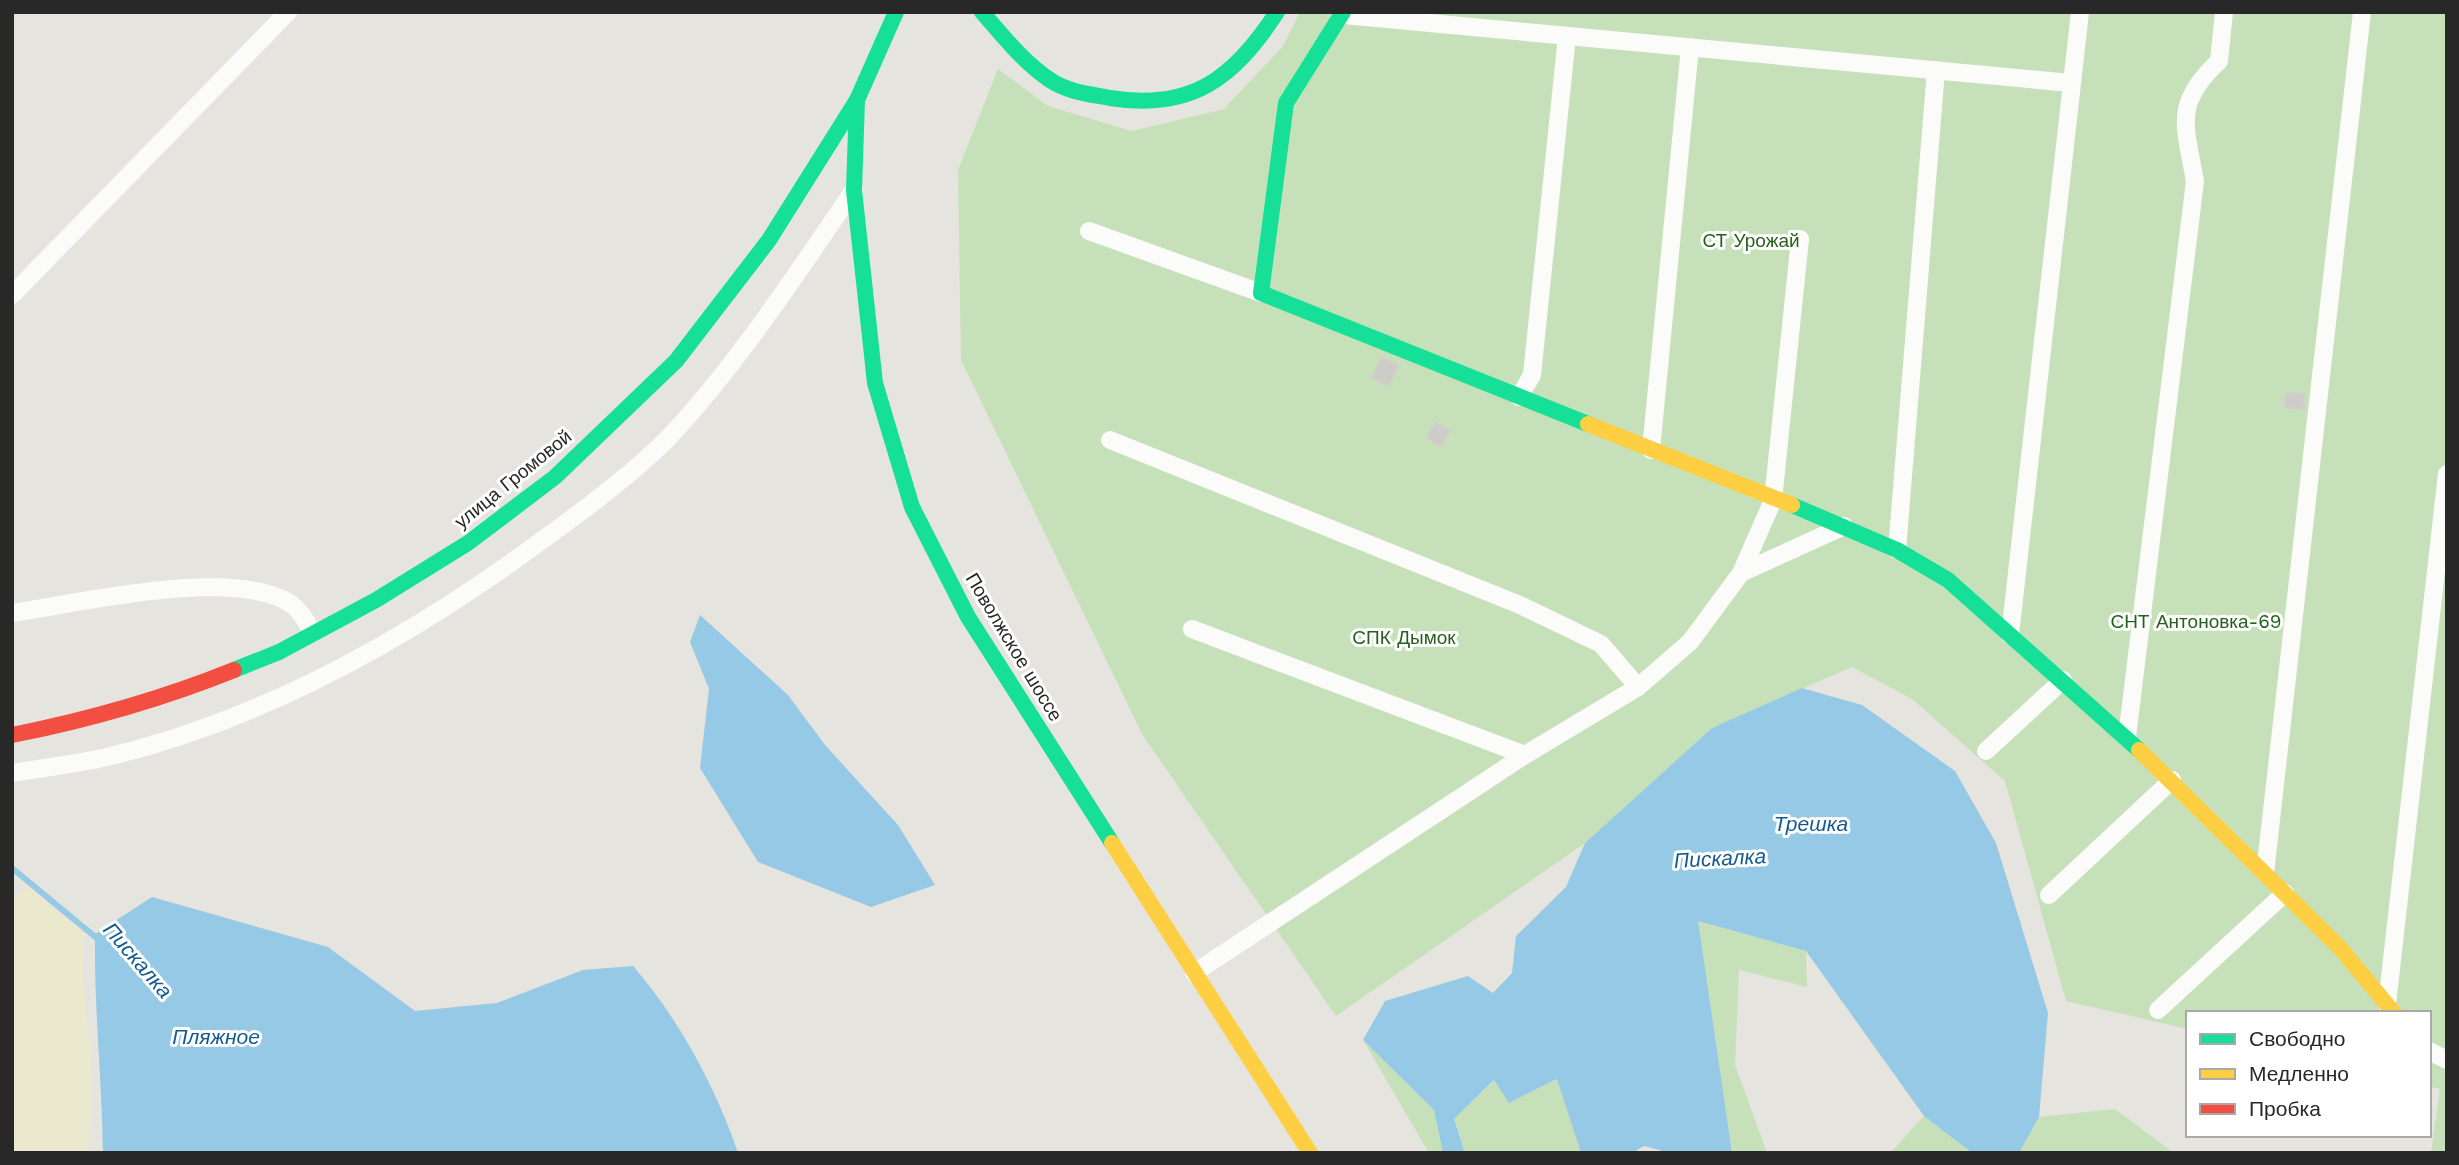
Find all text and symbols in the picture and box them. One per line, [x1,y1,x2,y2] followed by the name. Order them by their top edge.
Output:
[1702,229,1800,252] park label: СТ Урожай
[450,425,576,533] street label: улица Громовой
[961,569,1067,725] street label: Поволжское шоссе
[2110,610,2282,633] park label: СНТ Антоновка-69
[1352,626,1456,649] park label: СПК Дымок
[1774,811,1848,836] water label: Трешка
[1673,843,1767,873] water label: Пискалка
[98,917,178,1003] water label: Пискалка
[2186,1011,2431,1137] legend
[172,1024,260,1049] water label: Пляжное
[2249,1026,2346,1051] text: Свободно
[2249,1061,2349,1086] text: Медленно
[2249,1096,2321,1121] text: Пробка

